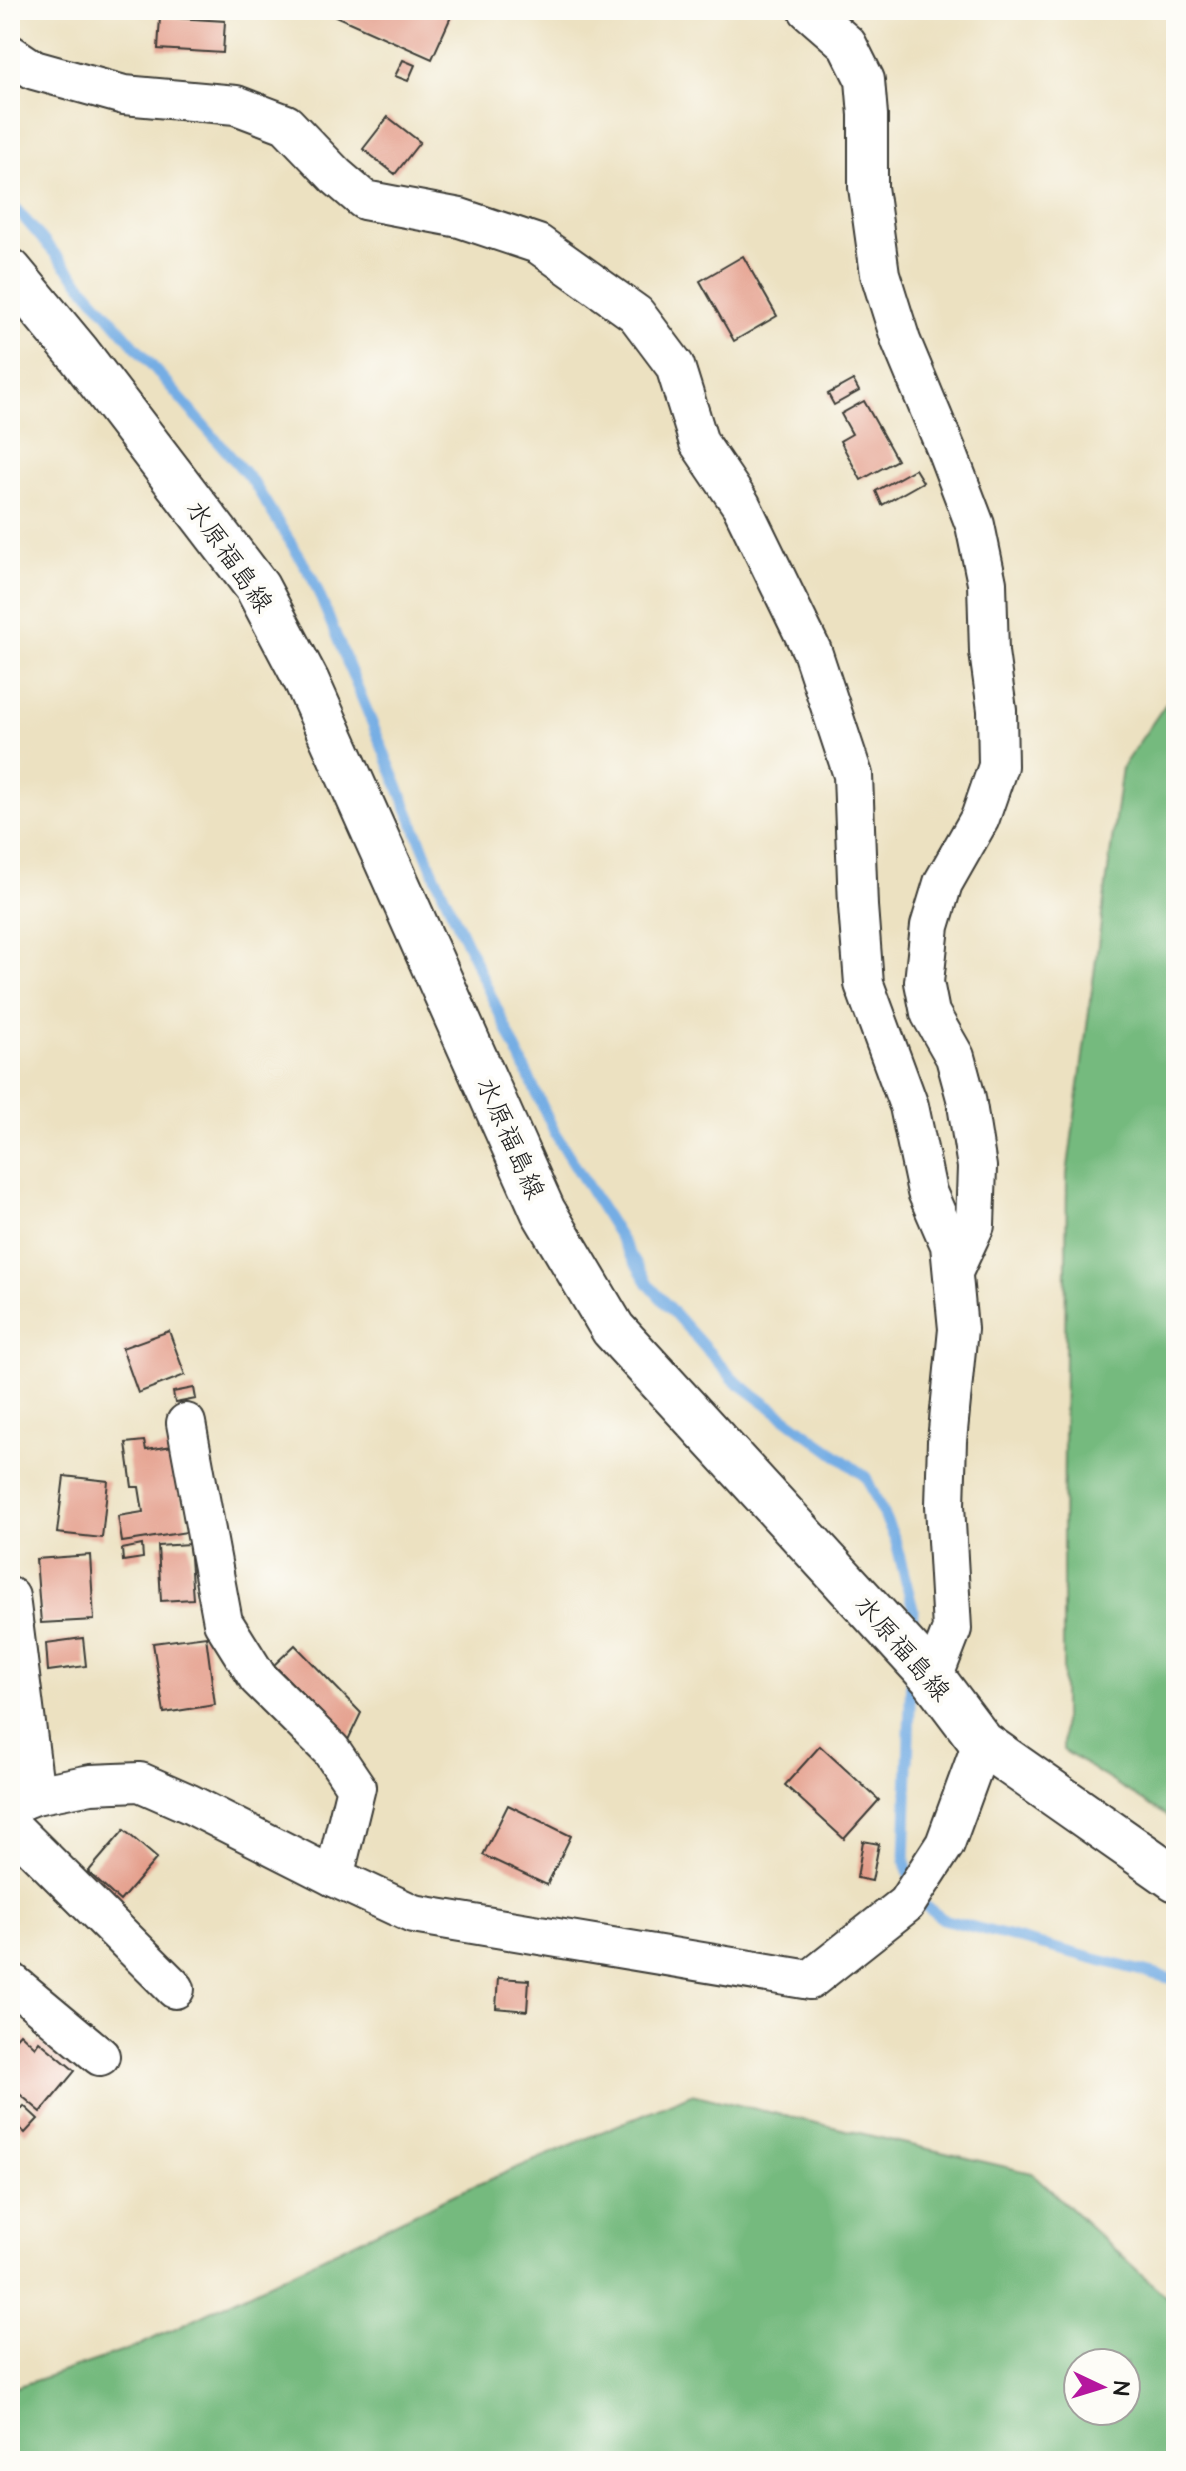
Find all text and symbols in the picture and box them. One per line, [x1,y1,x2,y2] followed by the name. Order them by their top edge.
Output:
[177,493,281,620] street label: 水原福島線
[467,1072,553,1205] street label: 水原福島線
[846,1588,958,1710] street label: 水原福島線
[1062,2347,1142,2427] north arrow
[1104,2380,1136,2396] text: N

